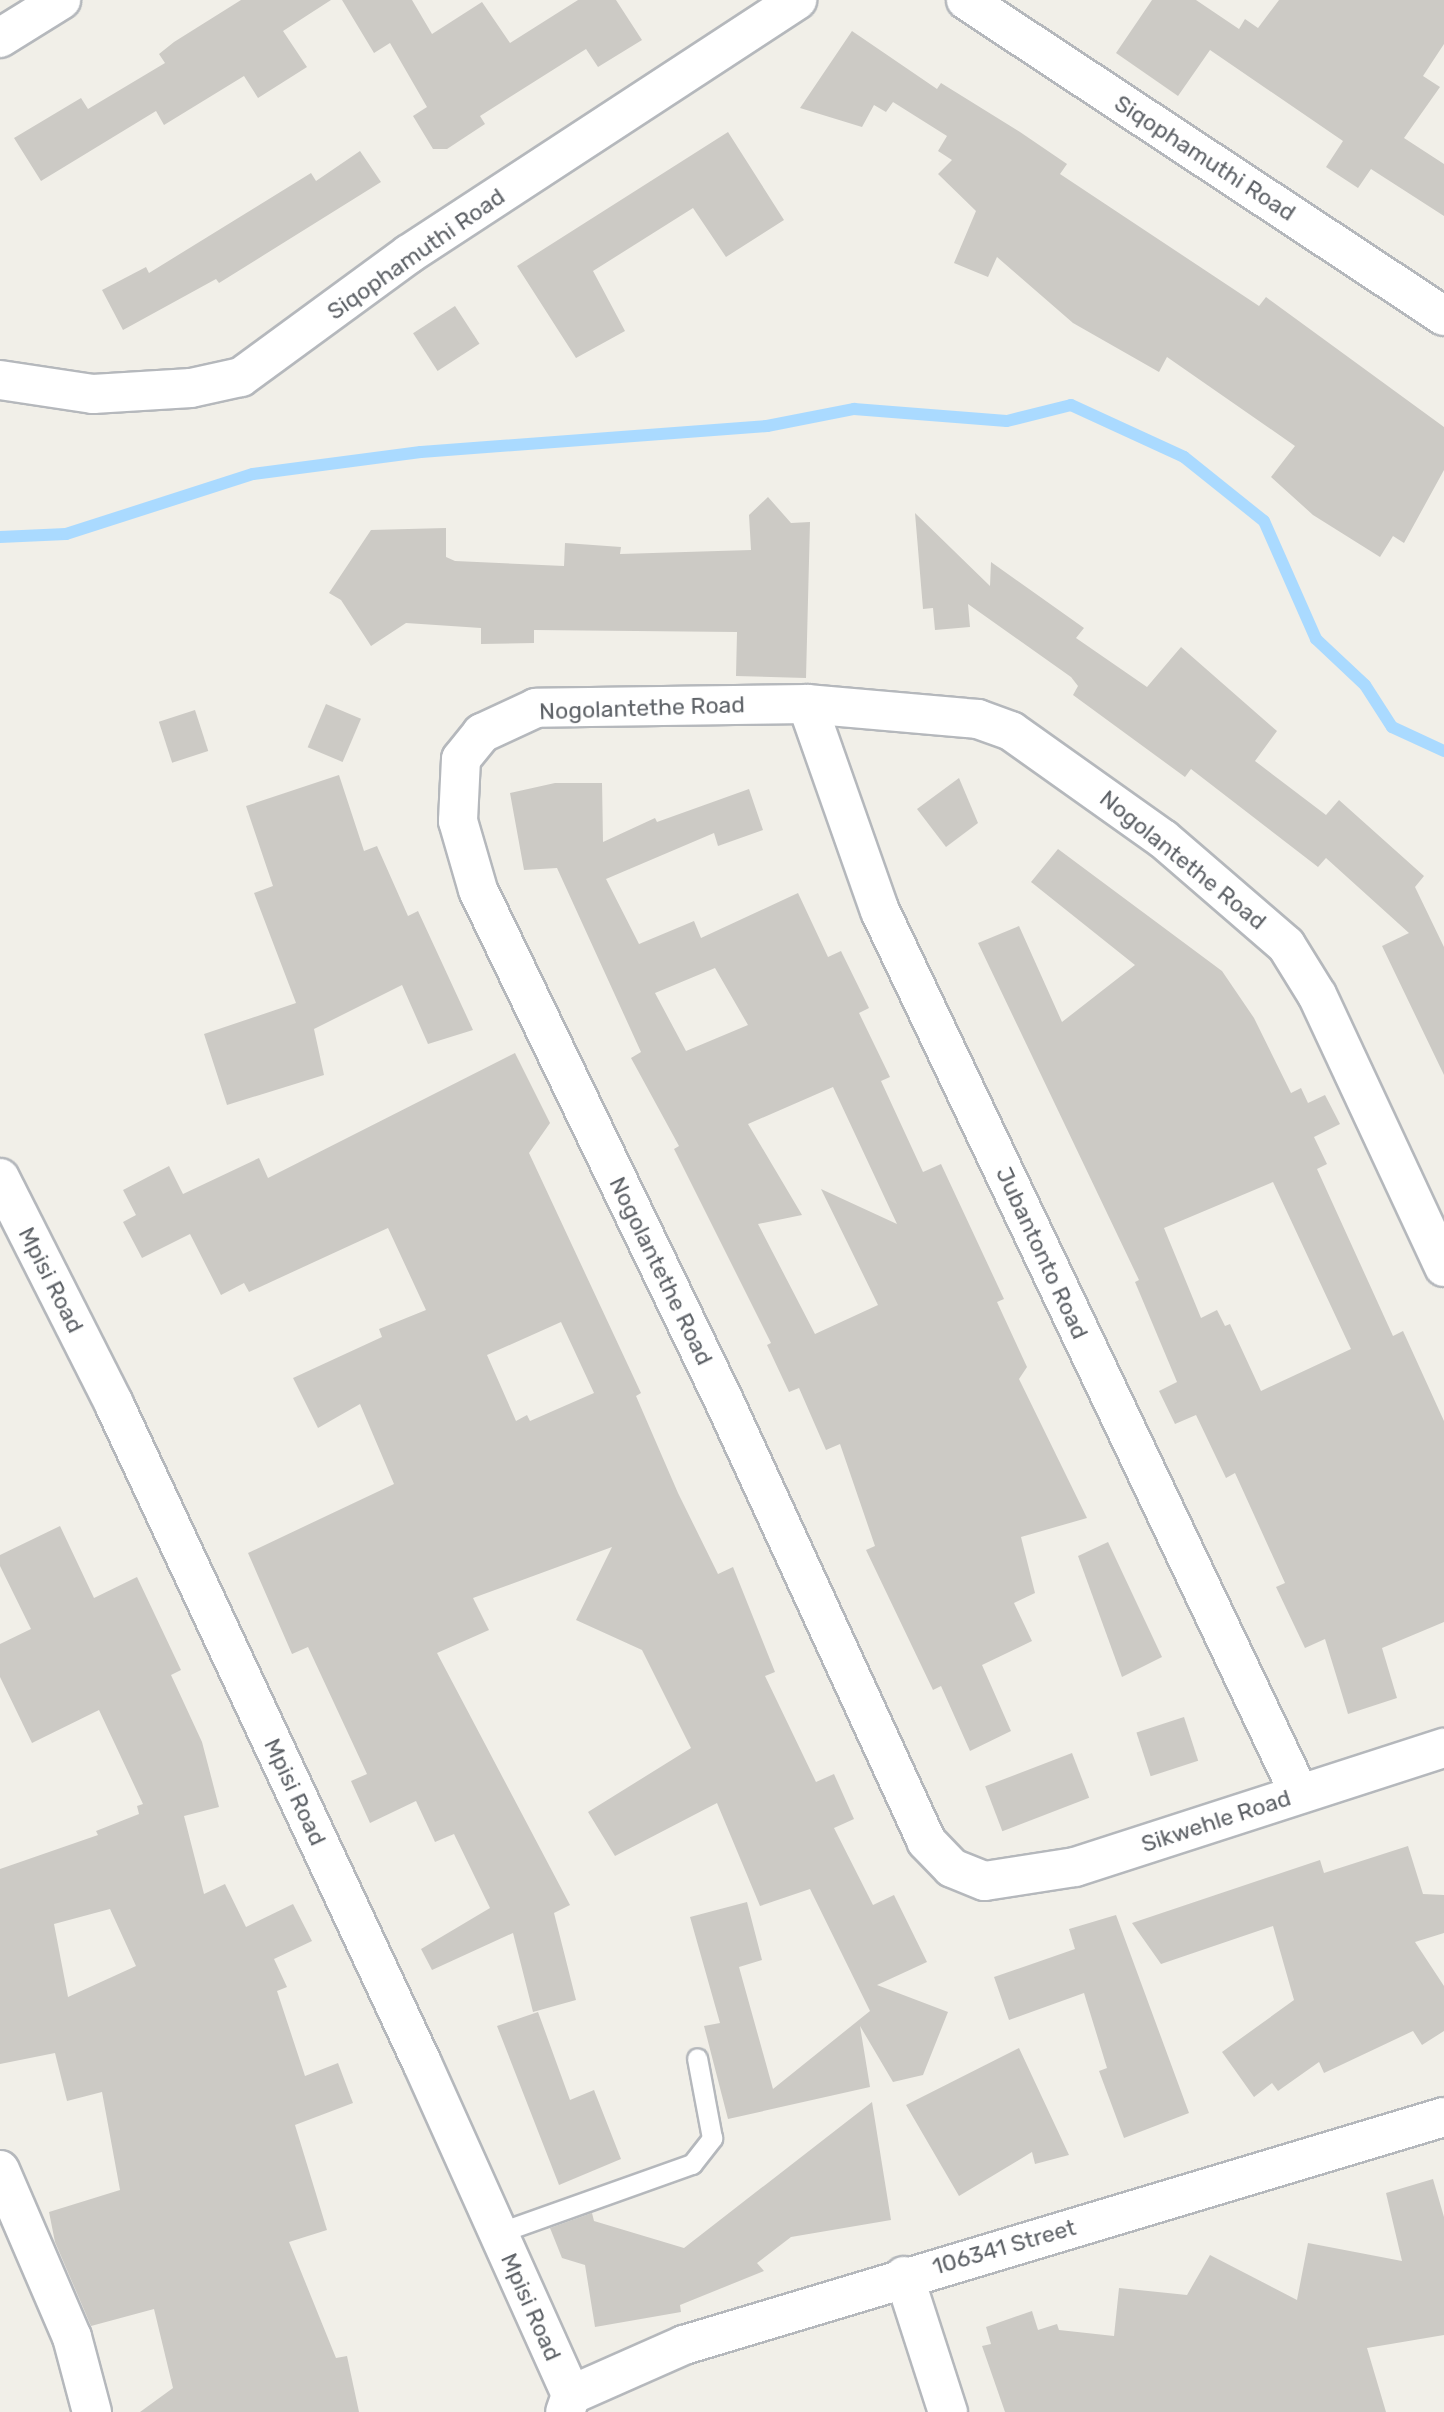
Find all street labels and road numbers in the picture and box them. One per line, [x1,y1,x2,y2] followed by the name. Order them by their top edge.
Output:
[1109,89,1301,227] street label: Siqophamuthi Road
[322,182,510,326] street label: Siqophamuthi Road
[539,691,745,725] street label: Nogolantethe Road
[1094,784,1272,936] street label: Nogolantethe Road
[990,1163,1094,1343] street label: Jubantonto Road
[603,1172,719,1370] street label: Nogolantethe Road
[13,1223,89,1337] street label: Mpisi Road
[258,1734,332,1850] street label: Mpisi Road
[1138,1784,1294,1858] street label: Sikwehle Road
[929,2213,1079,2281] street label: 106341 Street
[495,2249,567,2365] street label: Mpisi Road

